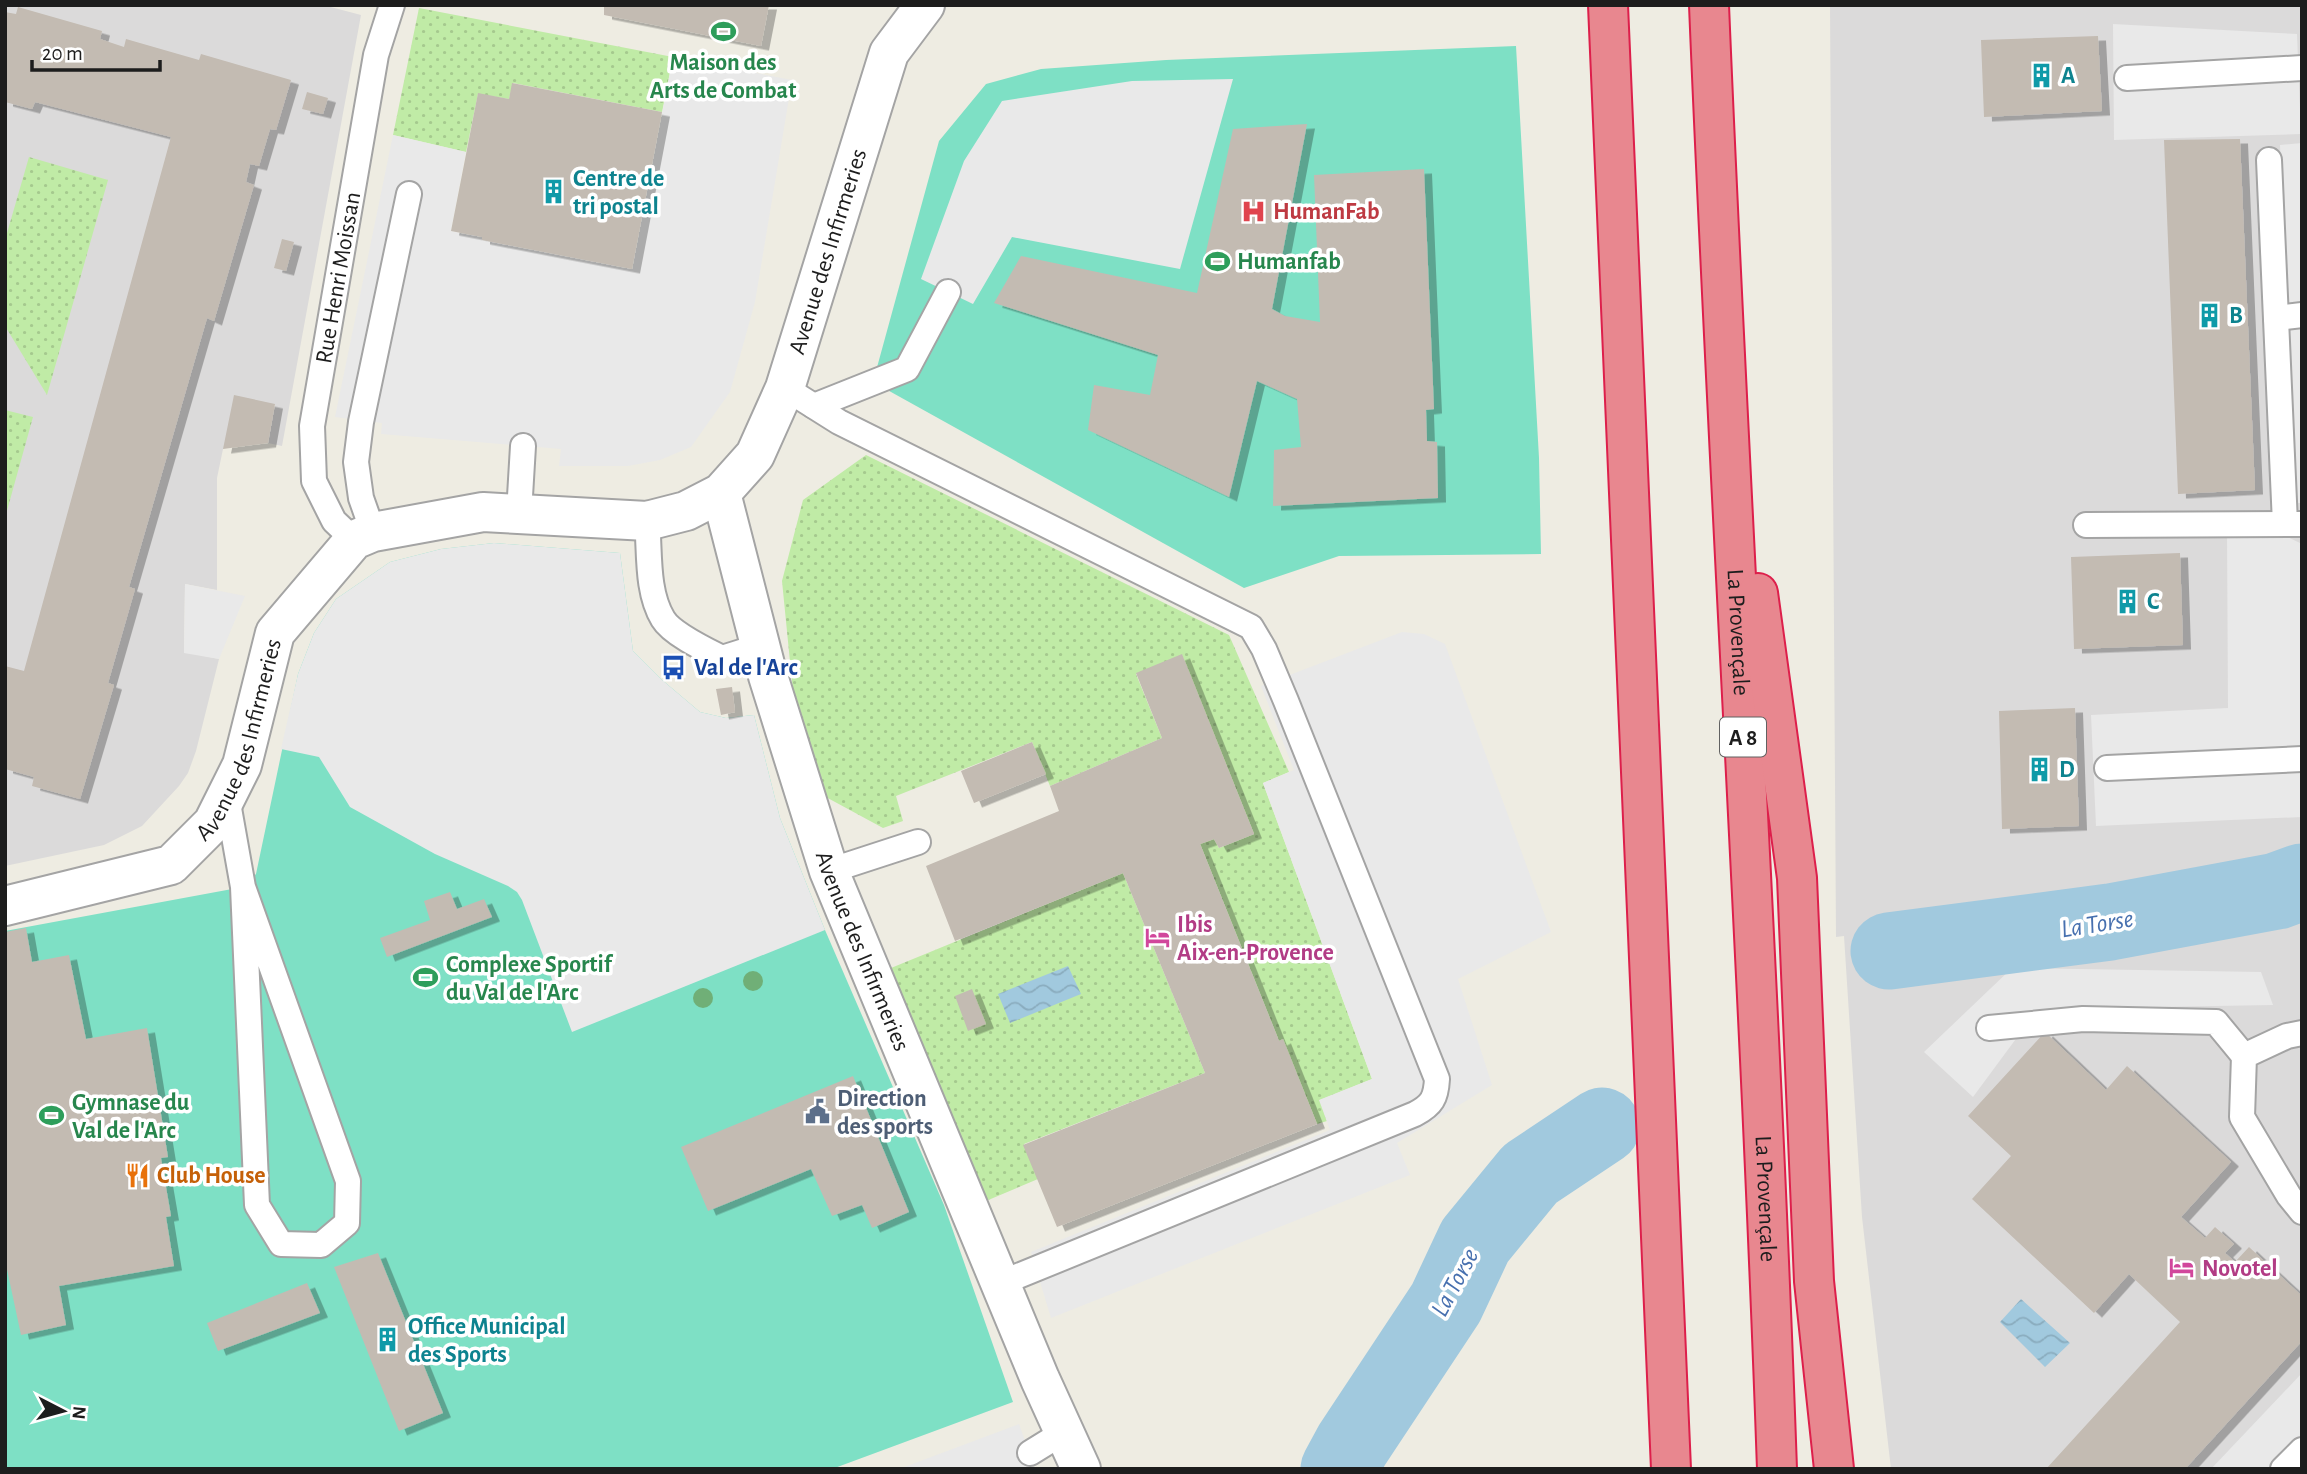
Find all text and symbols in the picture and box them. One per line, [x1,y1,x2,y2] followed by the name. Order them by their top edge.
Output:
[709,17,737,45] sports icon: Maison des Arts de Combat
[32,28,159,72] scale bar
[42,43,83,64] text: 20 m
[650,51,796,103] place label: Maison des Arts de Combat
[2027,61,2055,89] building icon: A
[2061,64,2076,88] place label: A
[785,146,871,357] street label: Avenue des Infirmeries
[573,167,664,219] place label: Centre de tri postal
[539,178,567,206] building icon: Centre de tri postal
[312,190,365,365] street label: Rue Henri Moissan
[1239,197,1267,225] hospital icon: HumanFab
[1273,200,1380,224] place label: HumanFab
[1203,247,1231,275] sports icon: Humanfab
[1237,250,1341,274] place label: Humanfab
[2195,301,2223,329] building icon: B
[2229,304,2243,328] place label: B
[1723,568,1753,696] street label: La Provençale
[2113,587,2141,615] building icon: C
[2147,590,2160,614] place label: C
[192,637,286,846] street label: Avenue des Infirmeries
[660,653,688,681] bus stop icon: Val de l'Arc
[694,656,798,680] place label: Val de l'Arc
[1720,718,1766,757] road number: A 8
[2025,755,2053,783] building icon: D
[2059,758,2075,782] place label: D
[811,849,913,1055] street label: Avenue des Infirmeries
[2059,905,2135,943] water label: La Torse
[1177,913,1334,965] place label: Ibis Aix-en-Provence
[1143,924,1171,952] hotel icon: Ibis Aix-en-Provence
[446,953,614,1005] place label: Complexe Sportif du Val de l'Arc
[412,964,440,992] sports icon: Complexe Sportif du Val de l'Arc
[837,1087,933,1139] place label: Direction des sports
[72,1091,190,1143] place label: Gymnase du Val de l'Arc
[803,1098,831,1126] public building icon: Direction des sports
[38,1102,66,1130] sports icon: Gymnase du Val de l'Arc
[1751,1135,1780,1263] street label: La Provençale
[123,1161,151,1189] restaurant icon: Club House
[157,1164,266,1188] place label: Club House
[1426,1244,1484,1321] water label: La Torse
[2168,1254,2196,1282] hotel icon: Novotel
[2202,1257,2278,1281] place label: Novotel
[408,1315,566,1367] place label: Office Municipal des Sports
[374,1326,402,1354] building icon: Office Municipal des Sports
[28,1376,98,1446] north arrow
[68,1405,89,1420] text: N

